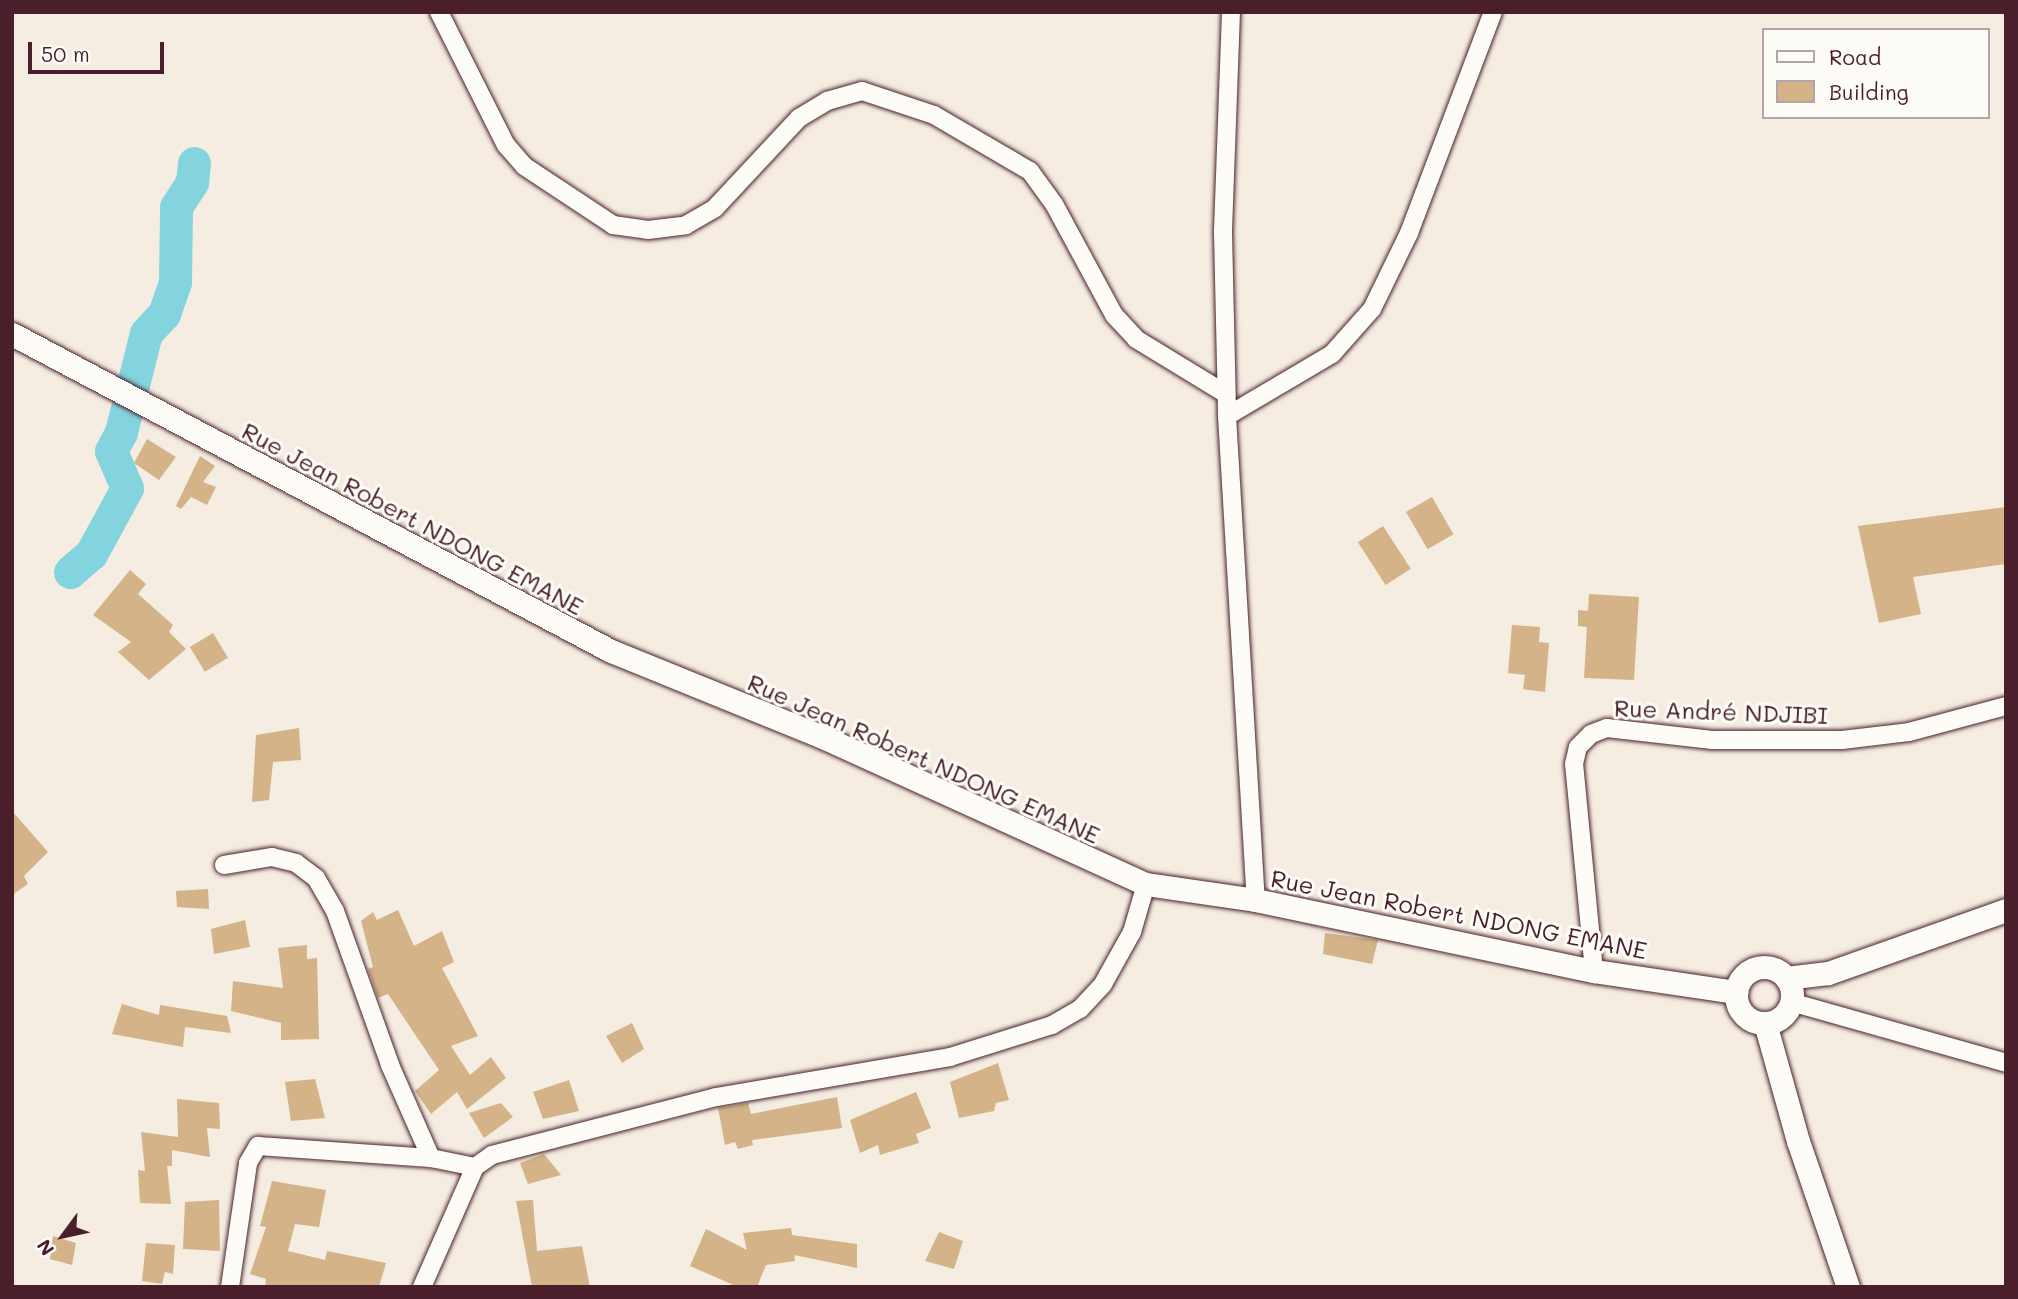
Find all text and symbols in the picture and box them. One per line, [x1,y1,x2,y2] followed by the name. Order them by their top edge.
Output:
[32,28,168,72] scale bar
[1762,28,1990,119] legend
[41,40,90,67] text: 50 m
[1829,43,1881,70] text: Road
[1829,78,1909,105] text: Building
[237,416,589,620] street label: Rue Jean Robert NDONG EMANE
[743,667,1105,849] street label: Rue Jean Robert NDONG EMANE
[1614,693,1828,729] street label: Rue André NDJIBI
[1269,863,1649,965] street label: Rue Jean Robert NDONG EMANE
[28,1201,98,1271] north arrow
[31,1235,59,1261] text: N

